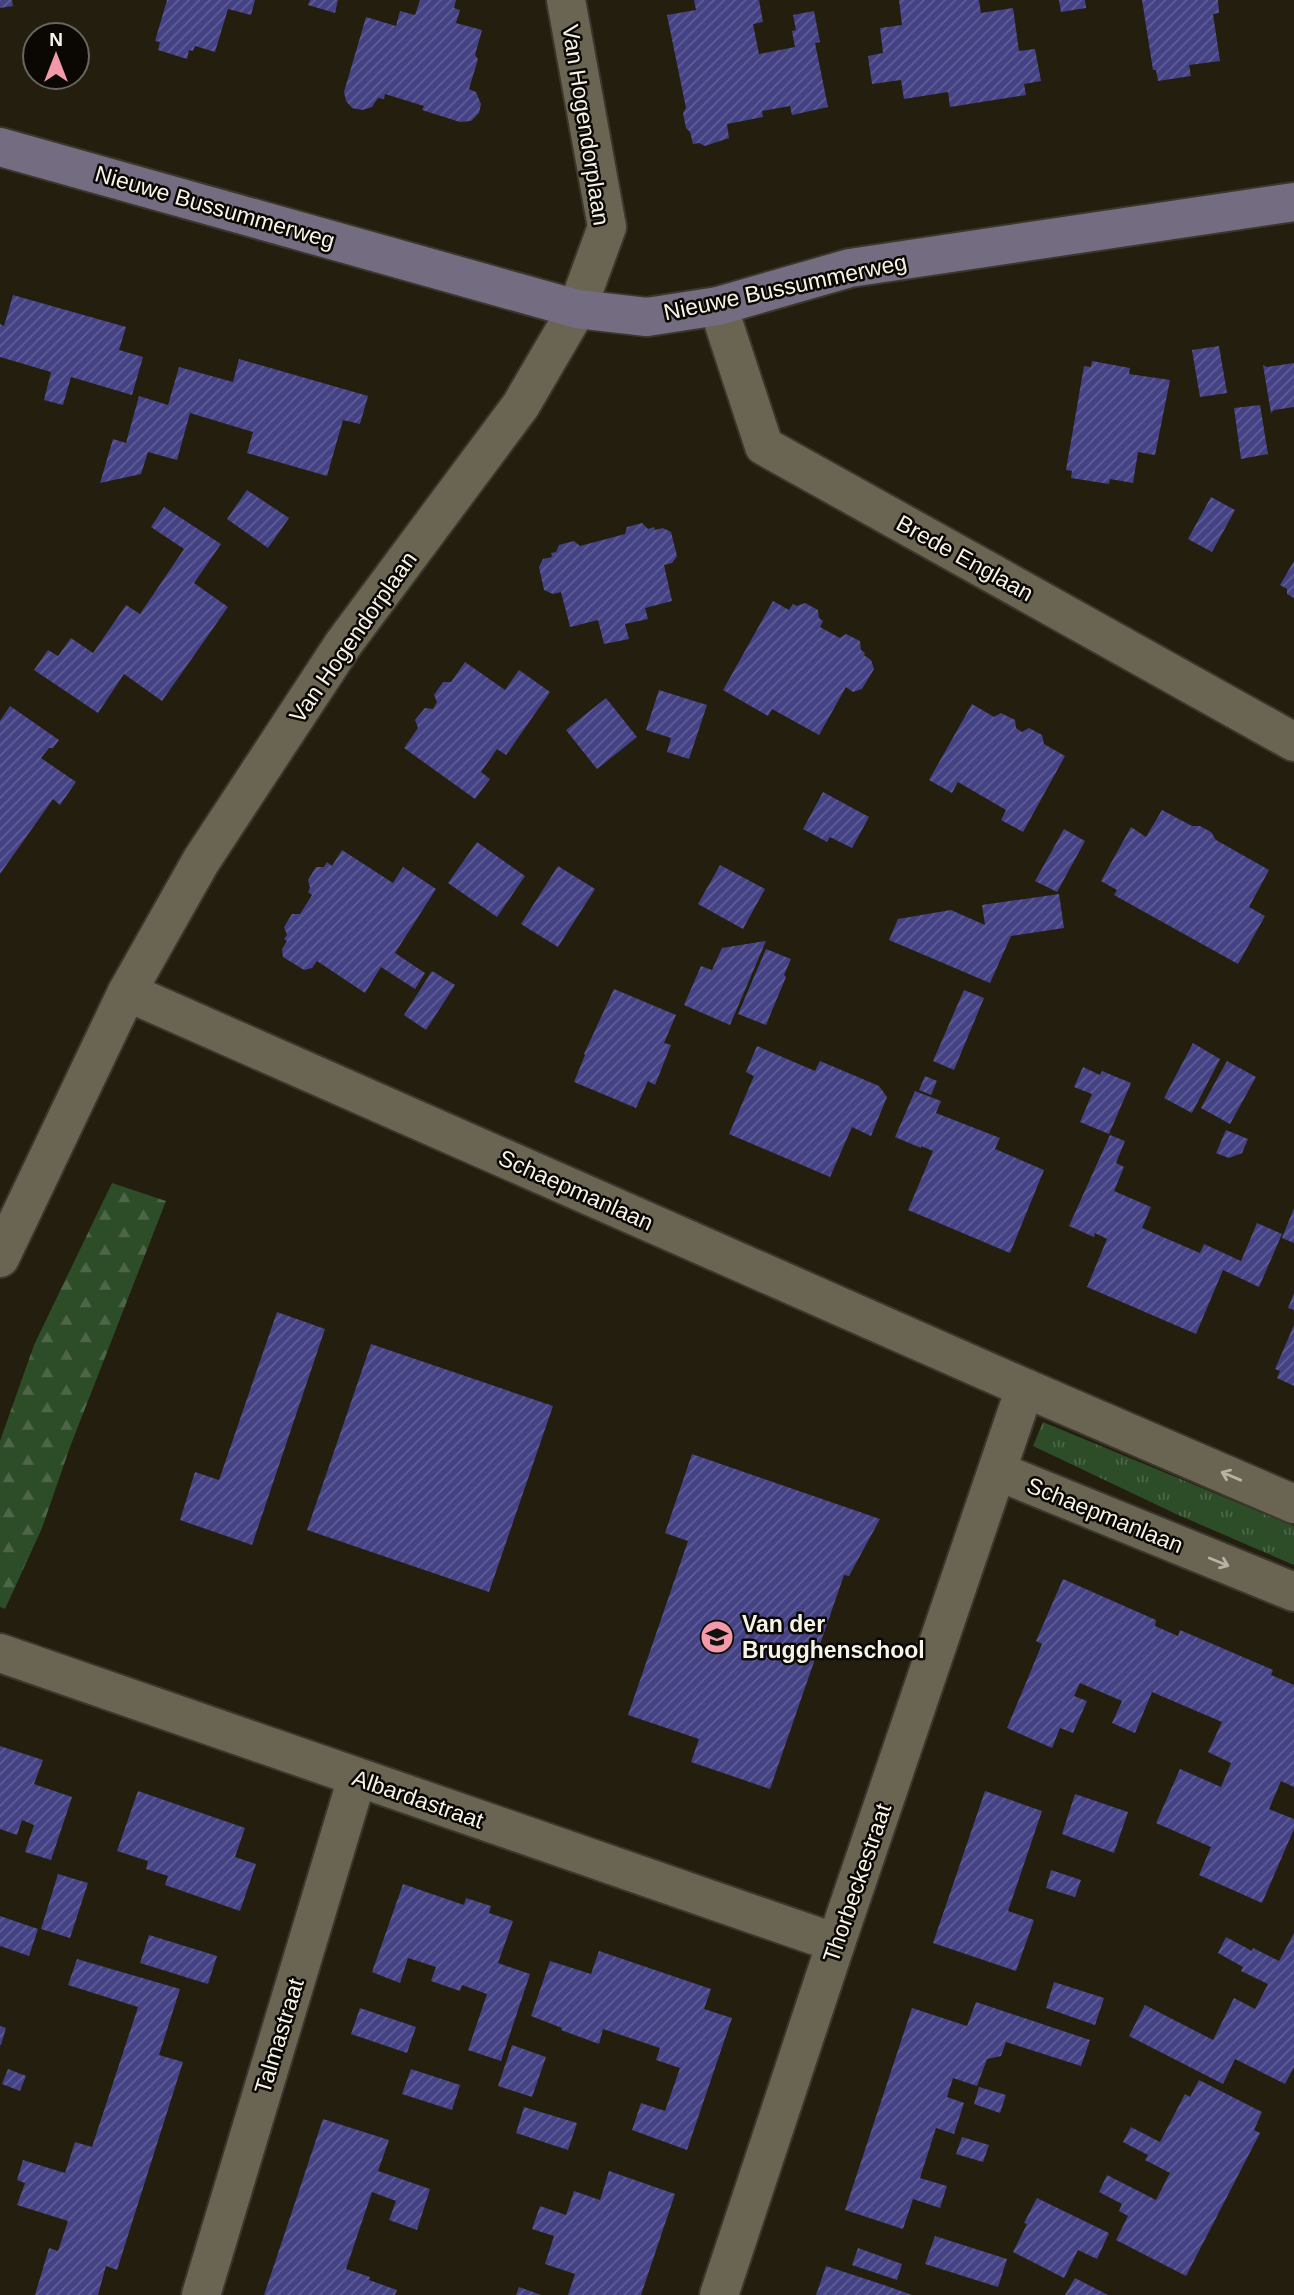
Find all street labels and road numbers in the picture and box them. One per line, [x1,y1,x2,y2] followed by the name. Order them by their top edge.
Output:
[557,23,615,227] street label: Van Hogendorplaan
[92,160,338,254] street label: Nieuwe Bussummerweg
[661,249,909,325] street label: Nieuwe Bussummerweg
[892,510,1038,606] street label: Brede Englaan
[284,546,422,728] street label: Van Hogendorplaan
[495,1144,657,1236] street label: Schaepmanlaan
[1023,1472,1187,1558] street label: Schaepmanlaan
[349,1764,487,1834] street label: Albardastraat
[818,1800,897,1966] street label: Thorbeckestraat
[249,1975,309,2097] street label: Talmastraat

